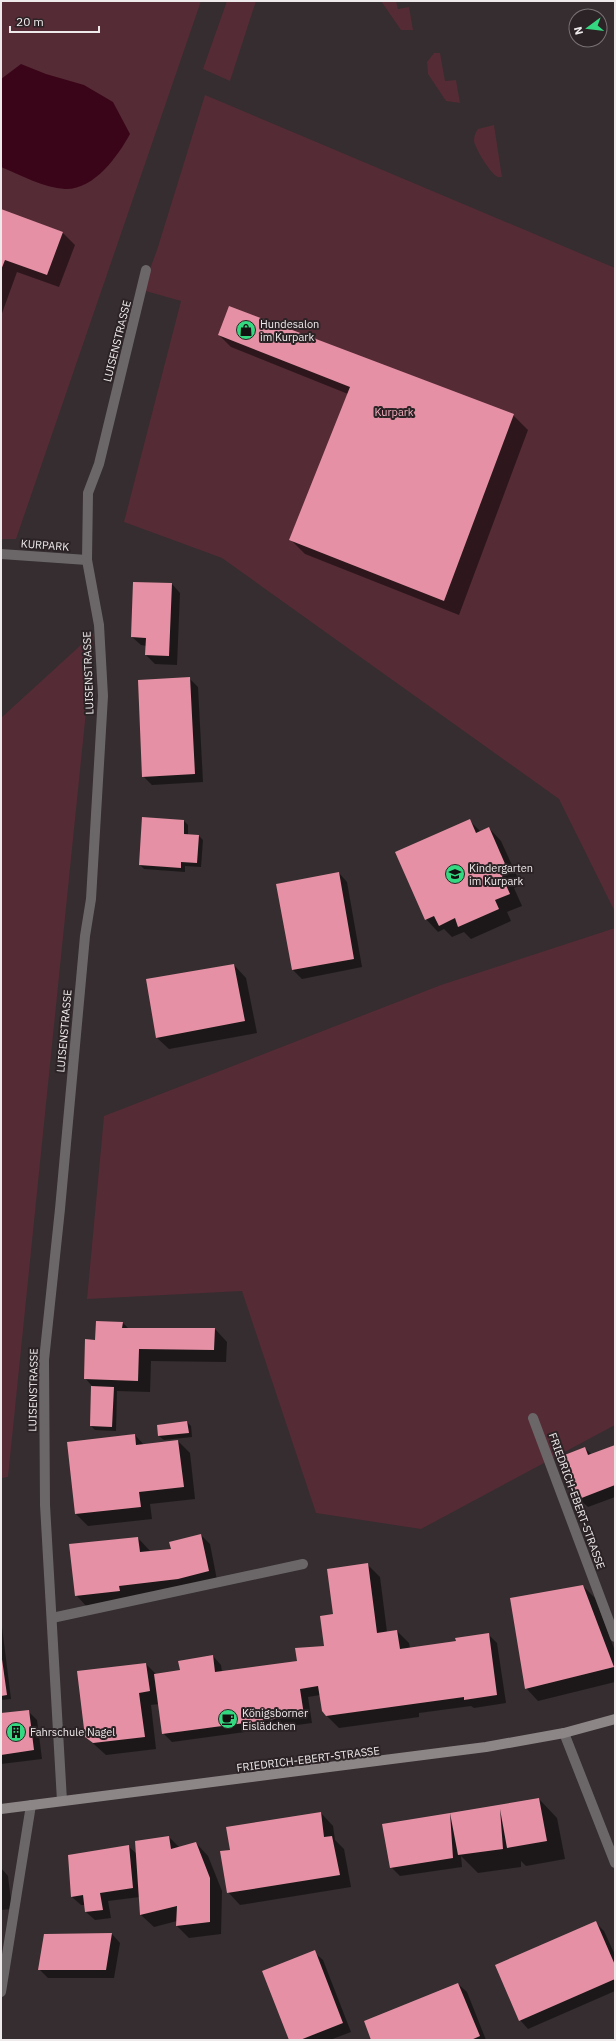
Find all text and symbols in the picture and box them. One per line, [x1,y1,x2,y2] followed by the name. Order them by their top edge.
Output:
[10,8,99,34] scale bar
[568,8,608,48] north arrow
[16,14,44,29] text: 20 m
[571,25,586,36] text: N
[100,299,134,383] street label: LUISENSTRASSE
[260,317,319,344] place label: Hundesalon im Kurpark
[235,319,257,341] shop icon: Hundesalon im Kurpark
[374,405,414,419] park label: Kurpark
[20,536,70,554] street label: KURPARK
[80,631,96,715] street label: LUISENSTRASSE
[469,861,533,888] place label: Kindergarten im Kurpark
[444,863,466,885] school or university icon: Kindergarten im Kurpark
[53,989,75,1073] street label: LUISENSTRASSE
[25,1348,41,1432] street label: LUISENSTRASSE
[546,1431,608,1571] street label: FRIEDRICH-EBERT-STRASSE
[242,1706,308,1733] place label: Königsborner Eislädchen
[217,1708,239,1730] cafe icon: Königsborner Eislädchen
[5,1721,27,1743] building icon: Fahrschule Nagel
[30,1725,115,1739] place label: Fahrschule Nagel
[236,1743,380,1775] street label: FRIEDRICH-EBERT-STRASSE

